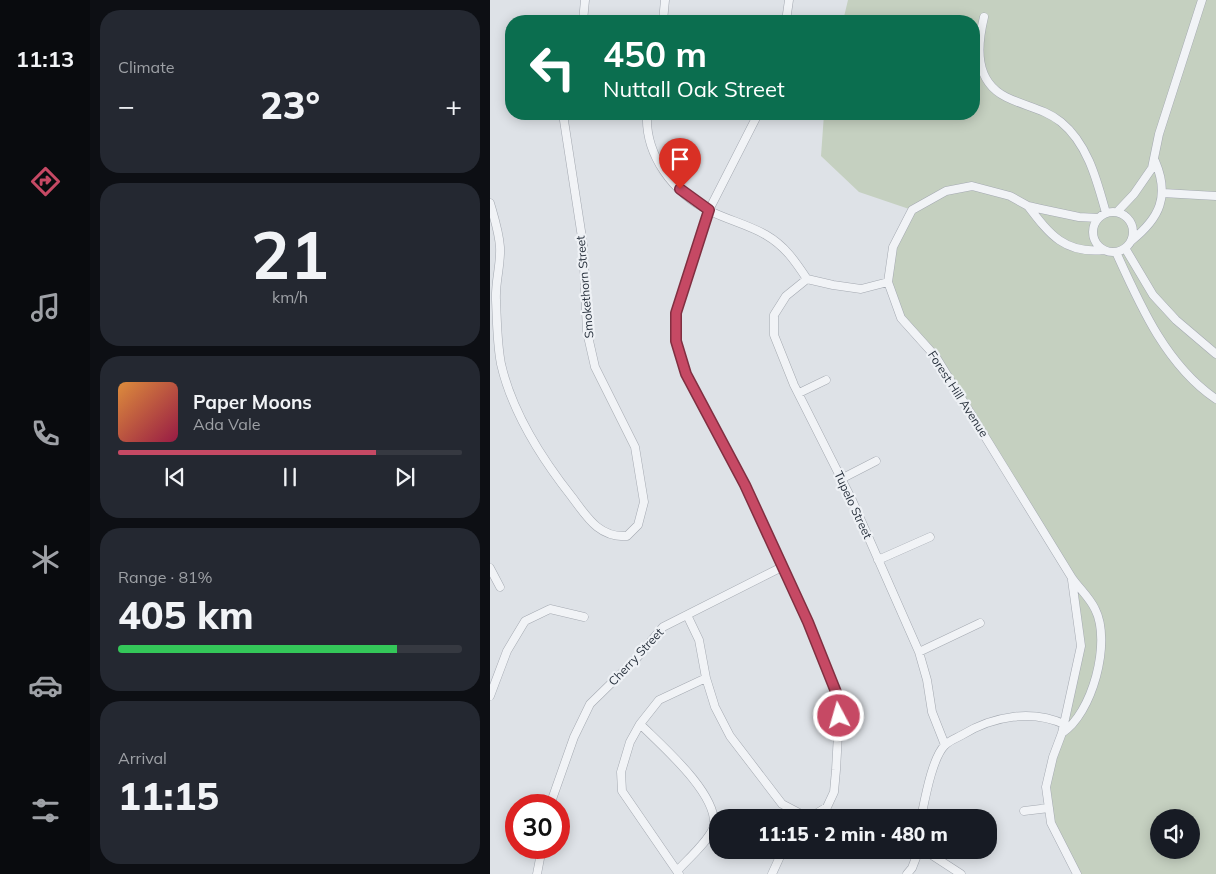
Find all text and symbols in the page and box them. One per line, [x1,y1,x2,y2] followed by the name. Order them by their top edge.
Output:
[603,32,707,76] text: 450 m
[520,35,585,100] icon: left
[16,45,74,73] text: 11:13
[118,57,174,77] text: Climate
[603,75,785,103] text: Nuttall Oak Street
[260,81,320,129] text: 23°
[118,88,135,123] text: −
[445,88,462,123] text: +
[659,138,701,189] pin
[666,145,694,173] icon: arrive
[28,164,63,199] icon: directions
[251,214,329,295] text: 21
[573,235,596,339] street label: Smokethorn Street
[272,287,308,307] text: km/h
[28,290,63,325] icon: music
[925,348,992,440] street label: Forest Hill Avenue
[193,390,312,414] text: Paper Moons
[193,414,260,434] text: Ada Vale
[28,416,63,451] icon: phone
[161,463,189,491] icon: previous
[276,463,304,491] icon: pause
[391,463,419,491] icon: next
[831,469,876,541] street label: Tupelo Street
[28,542,63,577] icon: climate
[118,567,213,587] text: Range · 81%
[118,591,254,639] text: 405 km
[605,625,666,689] street label: Cherry Street
[28,668,63,703] icon: car
[812,689,864,741] position arrow
[118,748,167,768] text: Arrival
[118,772,219,820] text: 11:15
[28,793,63,828] icon: filters
[505,794,570,859] speed limit sign: 30
[1150,809,1200,859] map controls
[1150,809,1200,859] button: sound
[758,822,948,846] text: 11:15 · 2 min · 480 m

